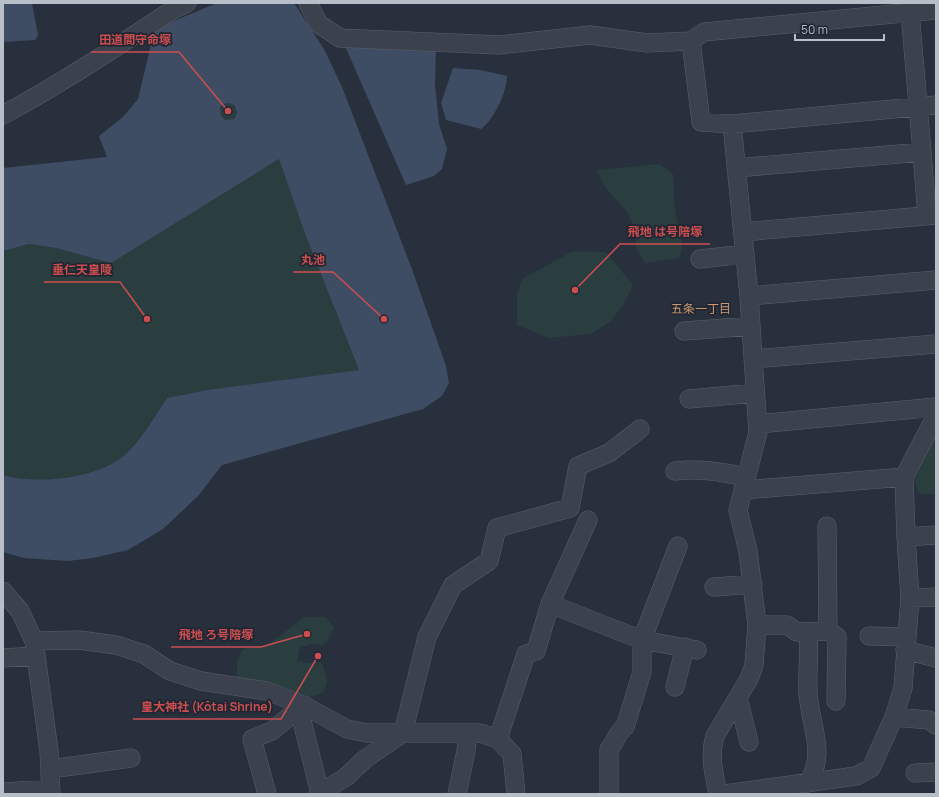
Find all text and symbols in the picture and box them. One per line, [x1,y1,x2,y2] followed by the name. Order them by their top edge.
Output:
[795,16,884,42] scale bar
[801,21,828,38] text: 50 m
[91,28,179,52] callout: 田道間守命塚
[99,31,171,48] text: 田道間守命塚
[620,220,710,244] callout: 飛地 は号陪塚
[628,223,702,240] text: 飛地 は号陪塚
[293,248,333,272] callout: 丸池
[301,251,325,268] text: 丸池
[44,258,120,282] callout: 垂仁天皇陵
[52,261,112,278] text: 垂仁天皇陵
[671,300,731,317] district label: 五条一丁目
[171,623,261,647] callout: 飛地 ろ号陪塚
[179,626,253,643] text: 飛地 ろ号陪塚
[133,695,281,719] callout: 皇大神社 (Kōtai Shrine)
[141,698,273,715] text: 皇大神社 (Kōtai Shrine)

